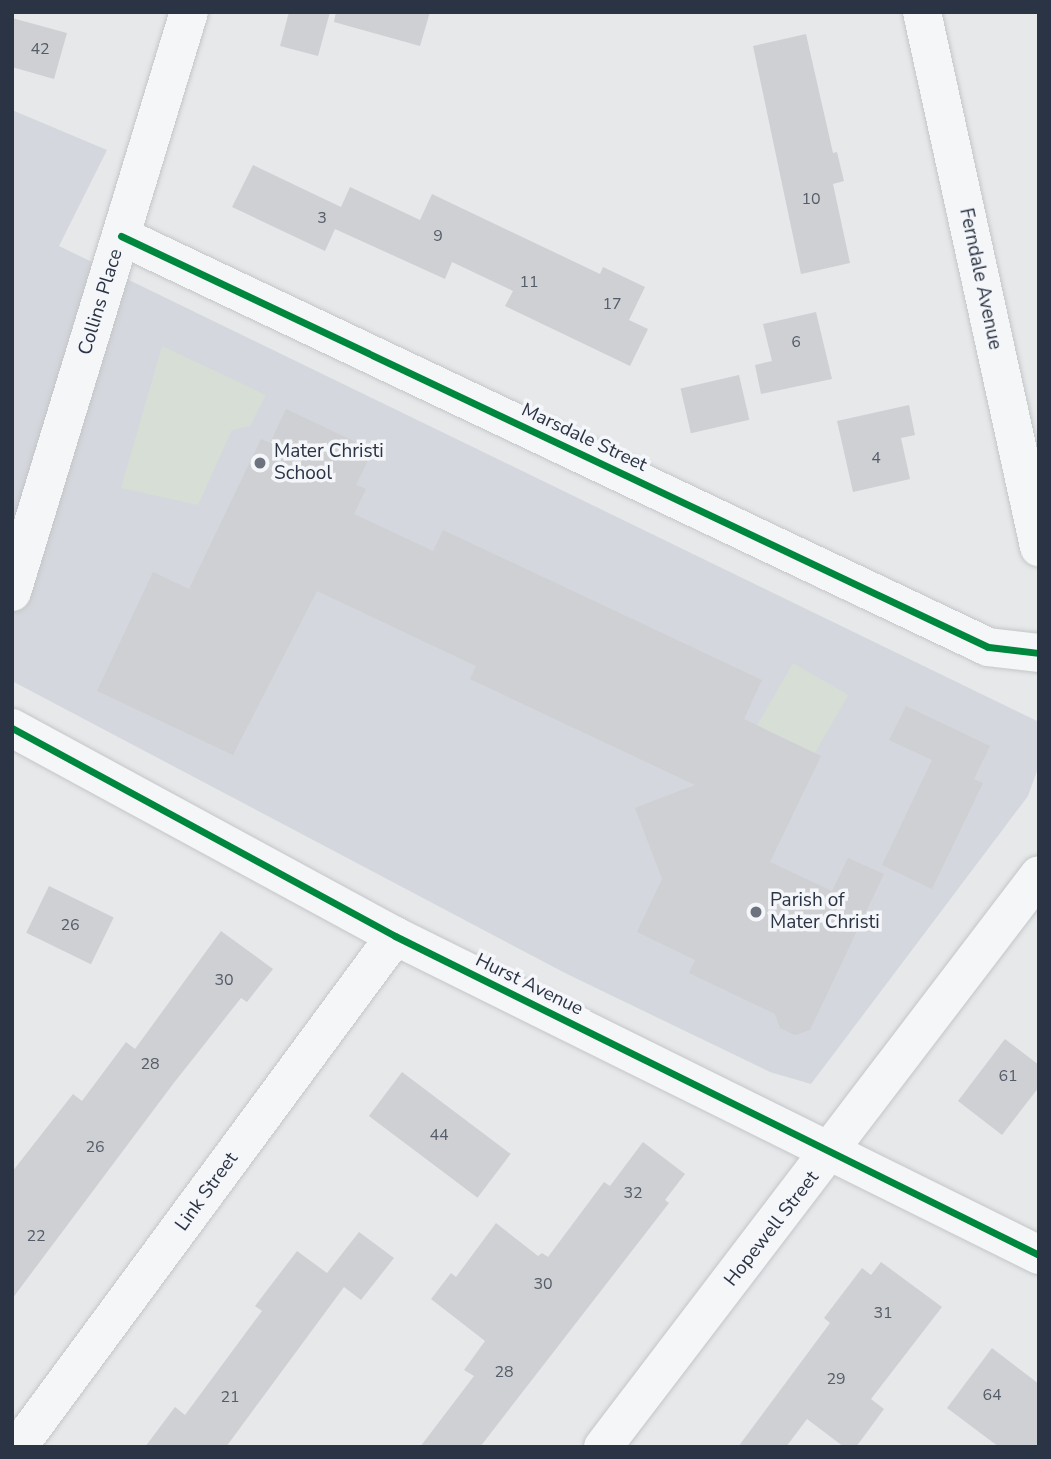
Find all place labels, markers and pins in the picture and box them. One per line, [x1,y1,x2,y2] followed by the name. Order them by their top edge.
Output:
[274,441,384,485] place label: Mater Christi School
[252,455,268,471] marker: Mater Christi School
[770,890,880,934] place label: Parish of Mater Christi
[748,904,764,920] marker: Parish of Mater Christi

